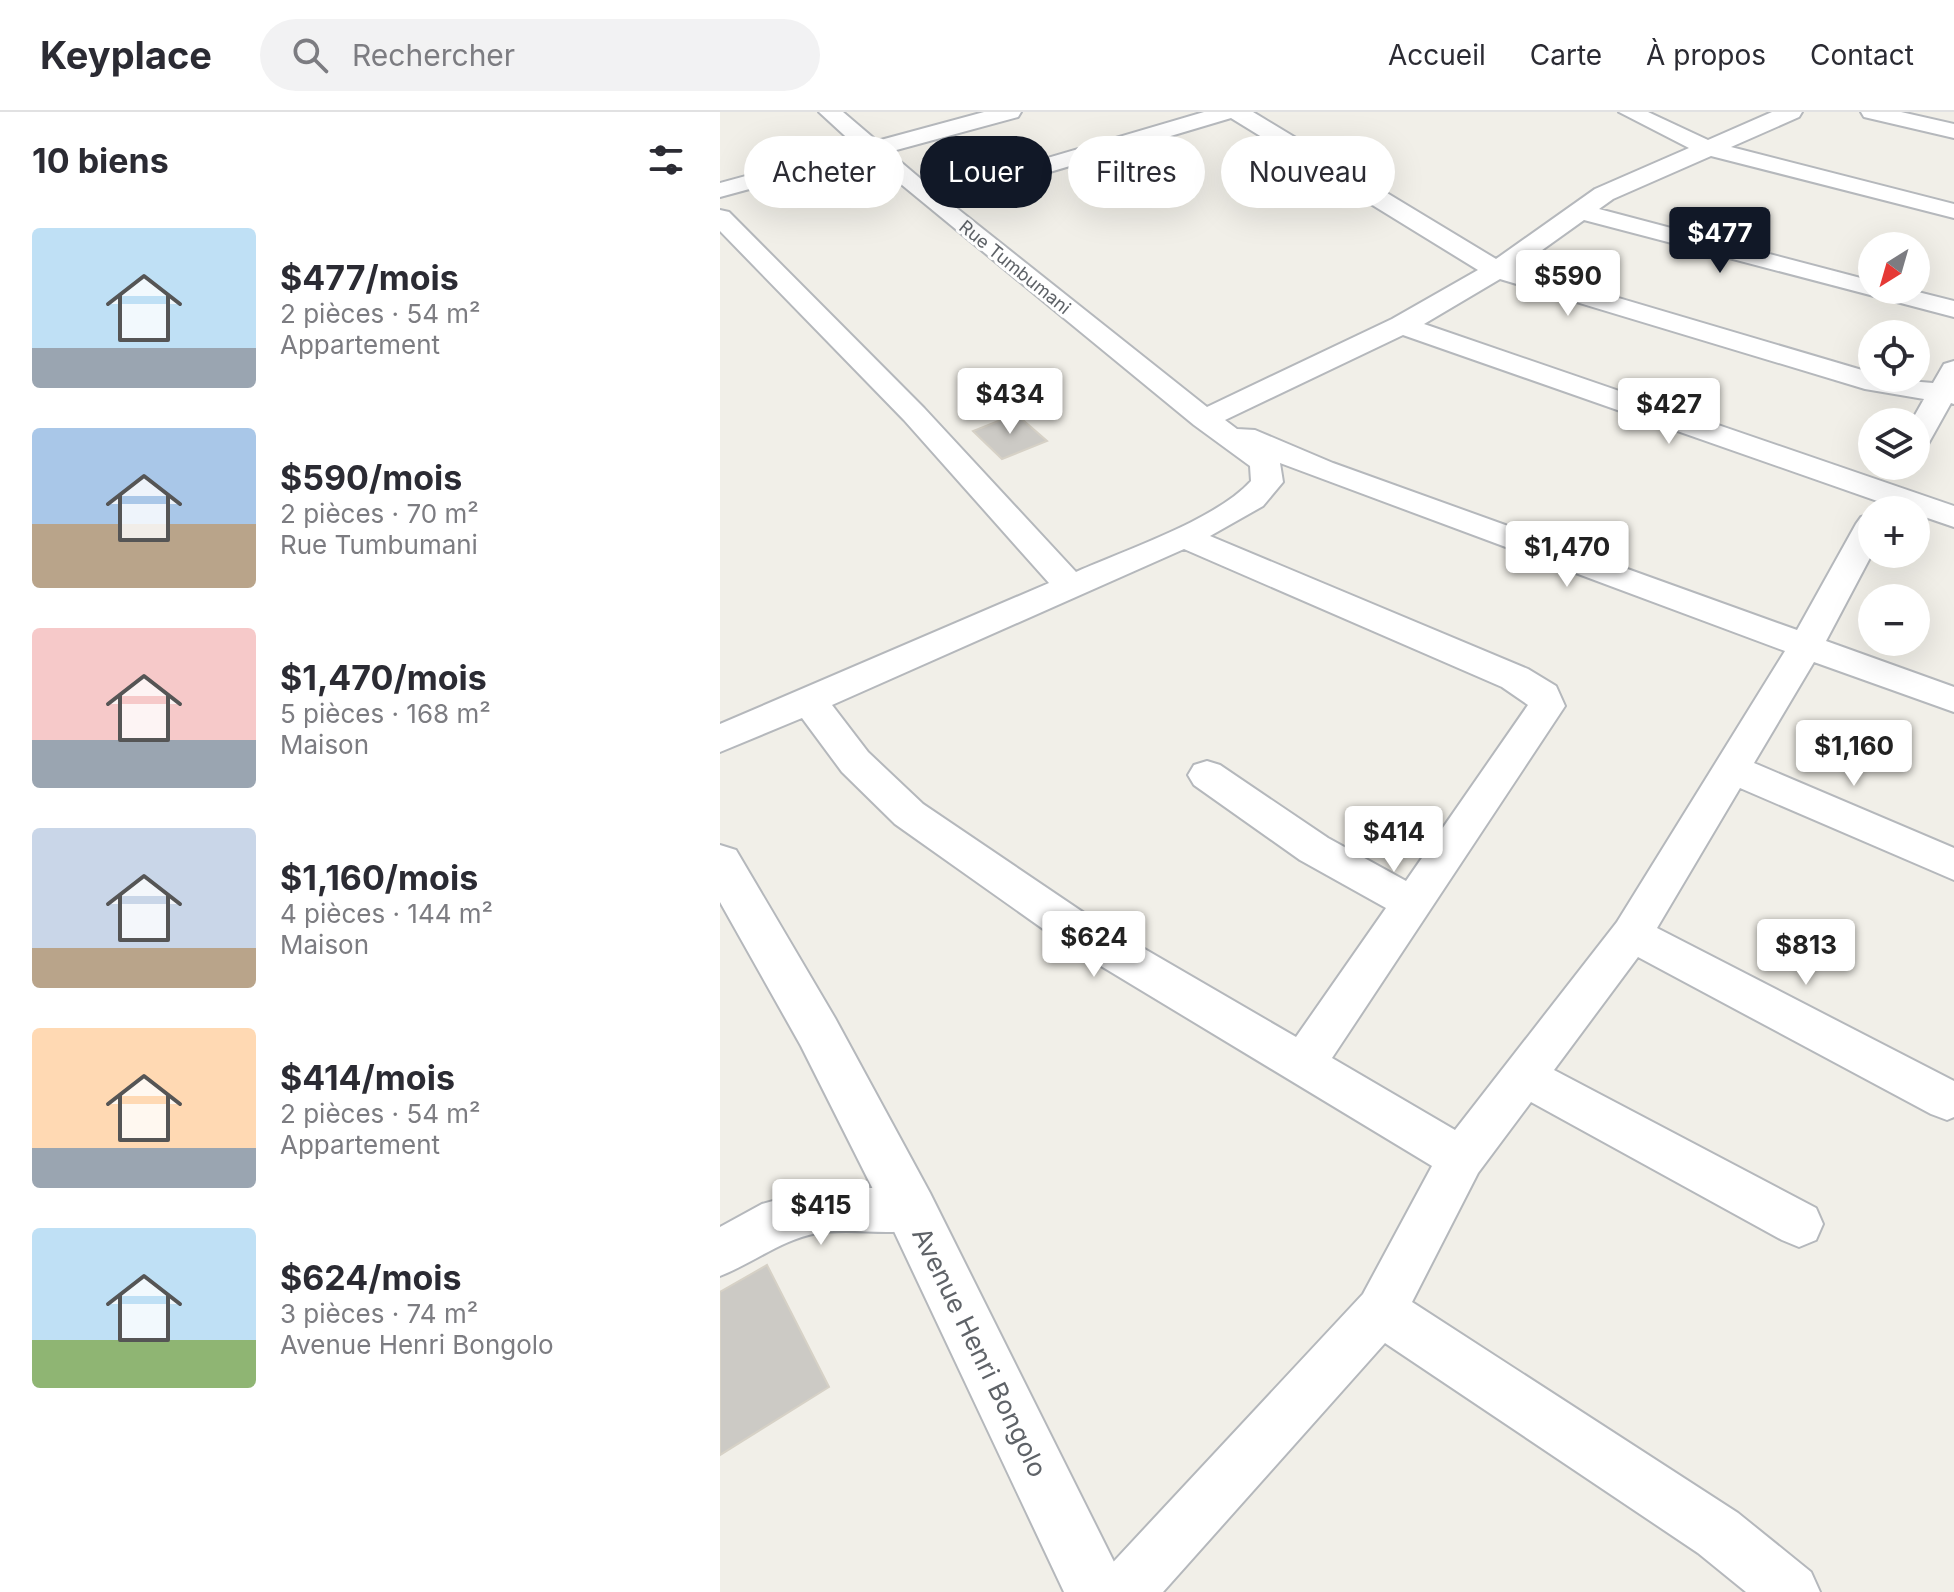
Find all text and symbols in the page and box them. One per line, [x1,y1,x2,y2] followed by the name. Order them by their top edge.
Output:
[260,19,820,91] search box
[40,32,212,78] text: Keyplace
[288,33,332,77] icon: search
[352,37,515,73] text: Rechercher
[1388,38,1486,72] text: Accueil
[1530,38,1602,72] text: Carte
[1646,38,1766,72] text: À propos
[1810,38,1914,72] text: Contact
[744,136,904,208] chip: Acheter
[920,136,1052,208] chip: Louer
[1068,136,1205,208] chip: Filtres
[1221,136,1395,208] chip: Nouveau
[644,138,688,182] icon: filters
[32,140,169,181] text: 10 biens
[1673,207,1767,275] pin: $477
[955,216,1075,318] street label: Rue Tumbumani
[1687,217,1753,248] text: $477
[1858,232,1930,304] north arrow
[1858,232,1930,656] map controls
[1521,250,1615,318] pin: $590
[280,257,459,298] text: $477/mois
[96,260,192,356] icon: home
[1534,260,1602,291] text: $590
[280,298,481,329] text: 2 pièces · 54 m²
[1858,320,1930,392] button: locate
[280,329,440,360] text: Appartement
[963,368,1057,436] pin: $434
[976,378,1044,409] text: $434
[1622,378,1716,446] pin: $427
[1636,388,1702,419] text: $427
[1858,408,1930,480] button: layers
[280,457,462,498] text: $590/mois
[96,460,192,556] icon: home
[1858,496,1930,568] button: +
[280,498,479,529] text: 2 pièces · 70 m²
[1502,521,1632,589] pin: $1,470
[280,529,478,560] text: Rue Tumbumani
[1524,531,1610,562] text: $1,470
[1858,584,1930,656] button: −
[280,657,487,698] text: $1,470/mois
[96,660,192,756] icon: home
[280,698,491,729] text: 5 pièces · 168 m²
[1789,720,1919,788] pin: $1,160
[280,729,369,760] text: Maison
[1814,730,1894,761] text: $1,160
[1347,806,1441,874] pin: $414
[1363,816,1425,847] text: $414
[280,857,478,898] text: $1,160/mois
[96,860,192,956] icon: home
[280,898,493,929] text: 4 pièces · 144 m²
[1047,911,1141,979] pin: $624
[1759,919,1853,987] pin: $813
[1060,921,1128,952] text: $624
[280,929,369,960] text: Maison
[1775,929,1837,960] text: $813
[280,1057,455,1098] text: $414/mois
[96,1060,192,1156] icon: home
[280,1098,481,1129] text: 2 pièces · 54 m²
[280,1129,440,1160] text: Appartement
[774,1179,868,1247] pin: $415
[790,1189,852,1220] text: $415
[906,1222,1054,1482] street label: Avenue Henri Bongolo
[280,1257,462,1298] text: $624/mois
[96,1260,192,1356] icon: home
[280,1298,478,1329] text: 3 pièces · 74 m²
[280,1329,554,1360] text: Avenue Henri Bongolo

